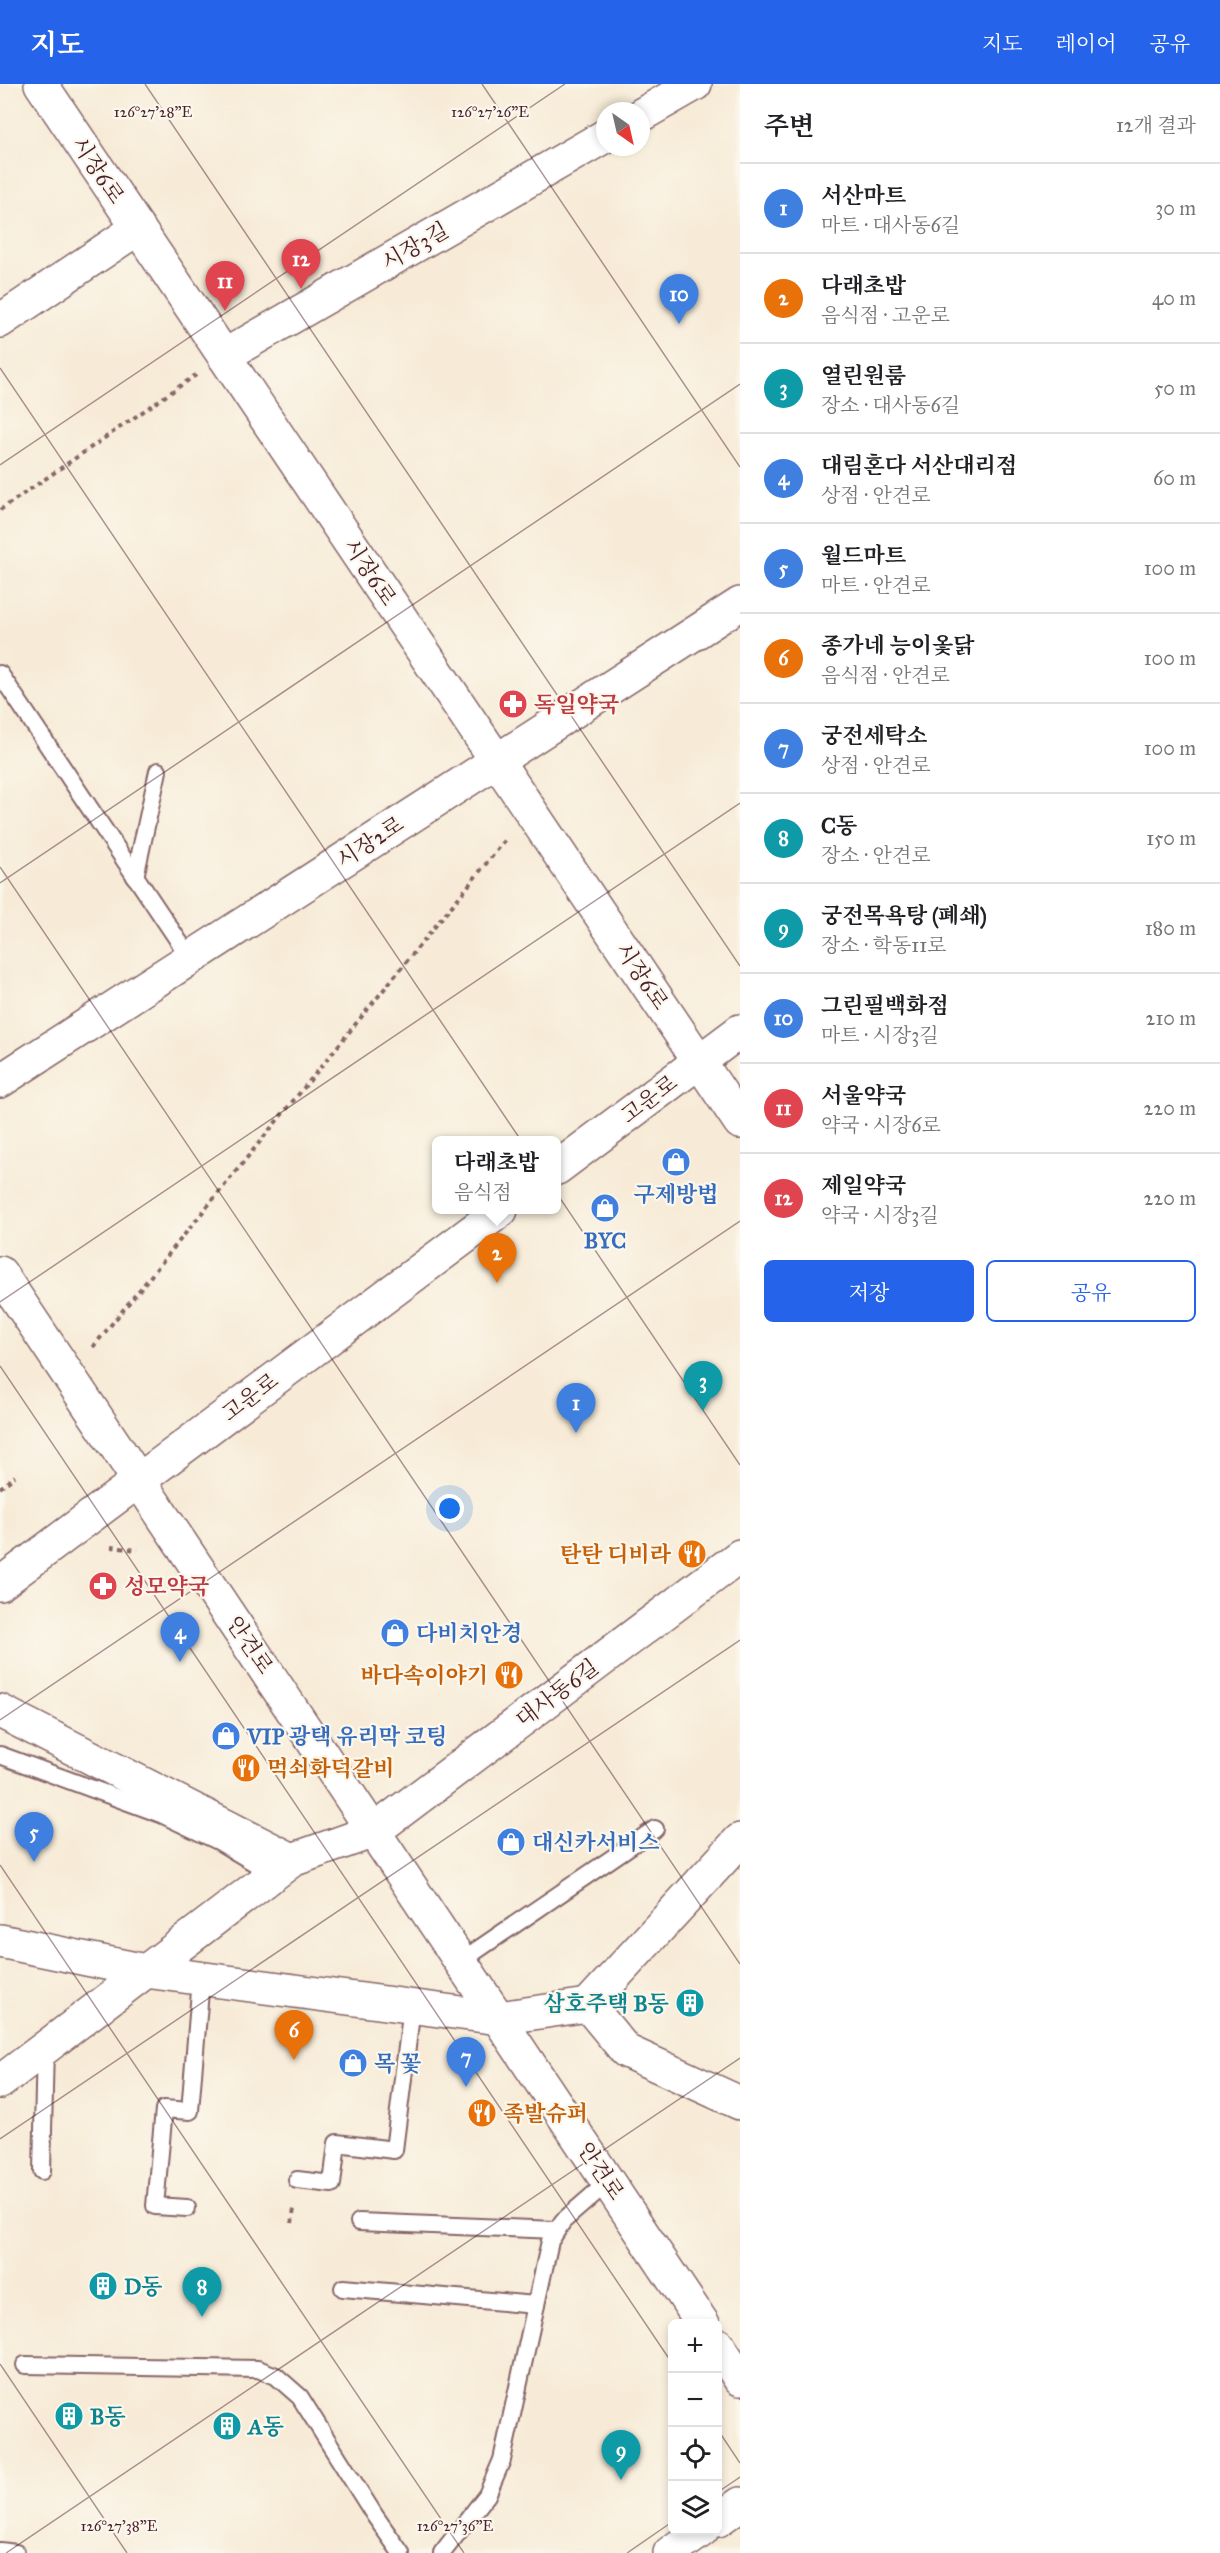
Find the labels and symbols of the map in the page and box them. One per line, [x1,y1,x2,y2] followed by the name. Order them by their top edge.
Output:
[596,102,650,156] north arrow
[114,103,192,121] text: 126°27'28"E
[451,103,529,121] text: 126°27'26"E
[66,131,130,209] street label: 시장6로
[377,216,453,276] street label: 시장3길
[282,240,320,289] pin: 12
[206,262,244,311] pin: 11
[660,274,698,324] pin: 10
[338,533,402,611] street label: 시장6로
[497,688,529,720] pharmacy icon: 독일약국
[534,691,620,718] place label: 독일약국
[331,810,409,874] street label: 시장2로
[610,937,674,1015] street label: 시장6로
[615,1069,683,1129] street label: 고운로
[660,1146,692,1178] shop icon: 구제방법
[633,1181,719,1208] place label: 구제방법
[589,1192,621,1224] shop icon: BYC
[584,1227,626,1254] place label: BYC
[478,1234,516,1283] pin: 2
[684,1362,722,1411] pin: 3
[216,1367,284,1427] street label: 고운로
[556,1384,596,1433] pin: 1
[435,1494,464,1523] your location
[676,1538,708,1570] restaurant icon: 탄탄 디비라
[560,1541,672,1568] place label: 탄탄 디비라
[87,1570,119,1602] pharmacy icon: 성모약국
[124,1573,210,1600] place label: 성모약국
[221,1611,279,1679] street label: 안견로
[160,1612,200,1662] pin: 4
[379,1617,411,1649] shop icon: 다비치안경
[416,1620,522,1647] place label: 다비치안경
[510,1653,604,1733] street label: 대사동6길
[493,1659,525,1691] restaurant icon: 바다속이야기
[360,1662,488,1689] place label: 바다속이야기
[210,1720,242,1752] shop icon: VIP 광택 유리막 코팅
[246,1723,447,1750] place label: VIP 광택 유리막 코팅
[230,1752,262,1784] restaurant icon: 먹쇠화덕갈비
[267,1755,395,1782] place label: 먹쇠화덕갈비
[15,1812,54,1862] pin: 5
[495,1826,527,1858] shop icon: 대신카서비스
[532,1829,660,1856] place label: 대신카서비스
[674,1987,706,2019] building icon: 삼호주택 B동
[543,1990,669,2017] place label: 삼호주택 B동
[274,2010,314,2060] pin: 6
[446,2038,486,2087] pin: 7
[337,2047,369,2079] shop icon: 목 꽃
[374,2050,421,2077] place label: 목 꽃
[466,2097,498,2129] restaurant icon: 족발슈퍼
[503,2100,588,2127] place label: 족발슈퍼
[572,2137,630,2205] street label: 안견로
[182,2268,222,2317] pin: 8
[87,2270,119,2302] building icon: D동
[124,2273,163,2300] place label: D동
[53,2400,85,2432] building icon: B동
[90,2403,126,2430] place label: B동
[211,2410,243,2442] building icon: A동
[246,2413,284,2440] place label: A동
[602,2430,640,2480] pin: 9
[81,2517,158,2535] text: 126°27'38"E
[417,2517,494,2535] text: 126°27'36"E

